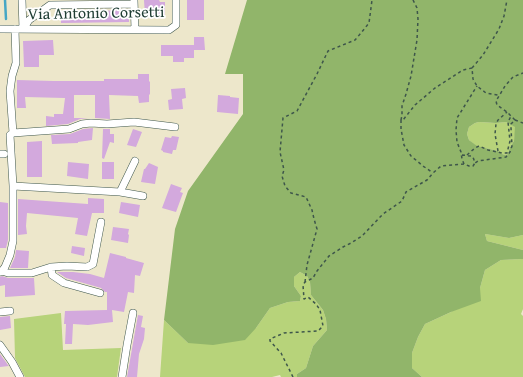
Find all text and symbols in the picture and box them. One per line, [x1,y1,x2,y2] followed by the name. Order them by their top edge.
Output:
[27,3,165,25] street label: Via Antonio Corsetti

